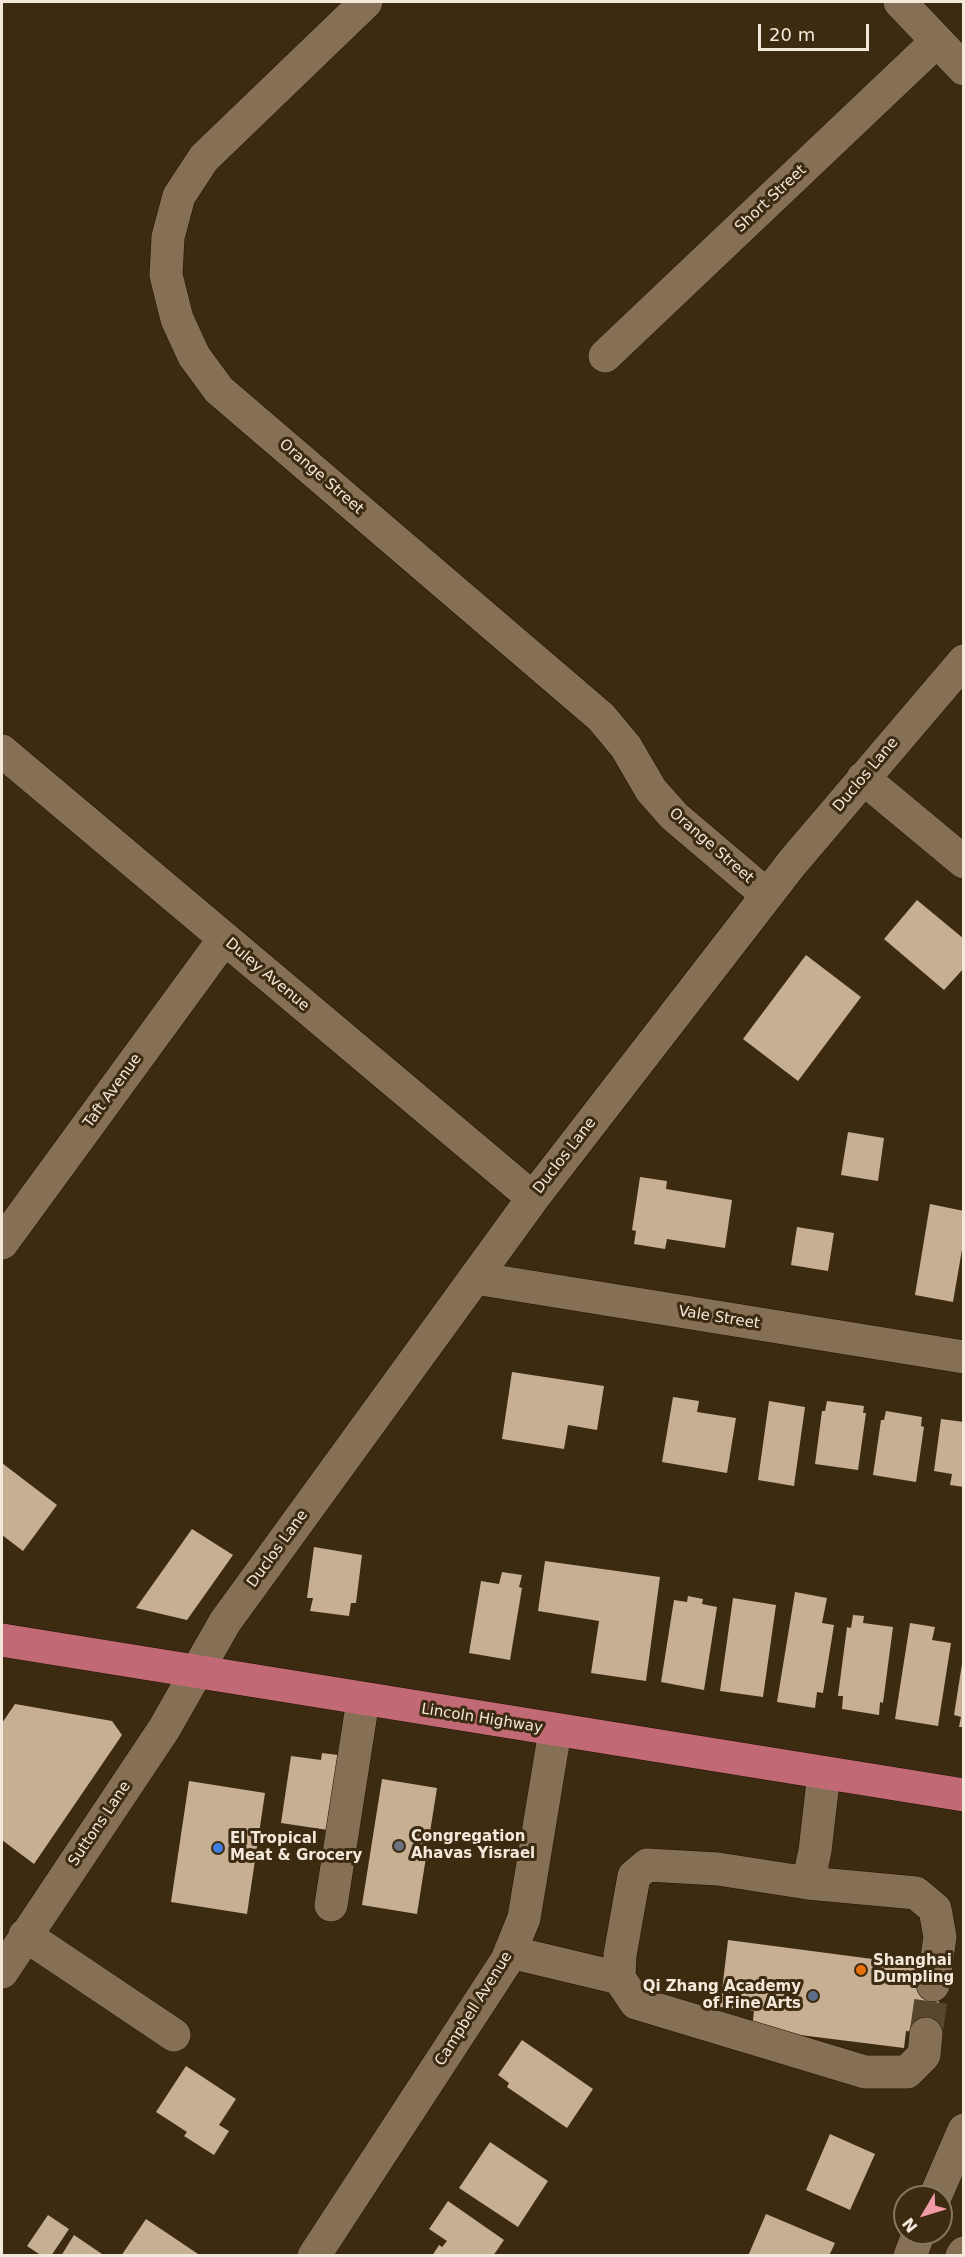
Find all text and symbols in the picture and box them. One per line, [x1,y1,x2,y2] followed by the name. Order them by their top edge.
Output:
[761,12,872,50] scale bar
[769,24,815,45] text: 20 m
[732,162,810,236] street label: Short Street
[275,436,367,518] street label: Orange Street
[830,734,902,816] street label: Duclos Lane
[665,805,757,887] street label: Orange Street
[221,935,313,1015] street label: Duley Avenue
[80,1050,146,1132] street label: Taft Avenue
[530,1114,600,1198] street label: Duclos Lane
[677,1303,761,1333] street label: Vale Street
[244,1507,312,1591] street label: Duclos Lane
[420,1701,544,1737] street label: Lincoln Highway
[65,1778,135,1870] street label: Suttons Lane
[411,1828,535,1863] place label: Congregation Ahavas Yisrael
[230,1830,362,1865] place label: El Tropical Meat & Grocery
[392,1839,406,1853] marker: Congregation Ahavas Yisrael
[211,1841,225,1855] marker: El Tropical Meat & Grocery
[432,1949,516,2069] street label: Campbell Avenue
[873,1952,954,1987] place label: Shanghai Dumpling
[854,1963,868,1977] marker: Shanghai Dumpling
[643,1978,801,2013] place label: Qi Zhang Academy of Fine Arts
[806,1989,820,2003] marker: Qi Zhang Academy of Fine Arts
[893,2185,953,2245] north arrow
[898,2214,922,2236] text: N

